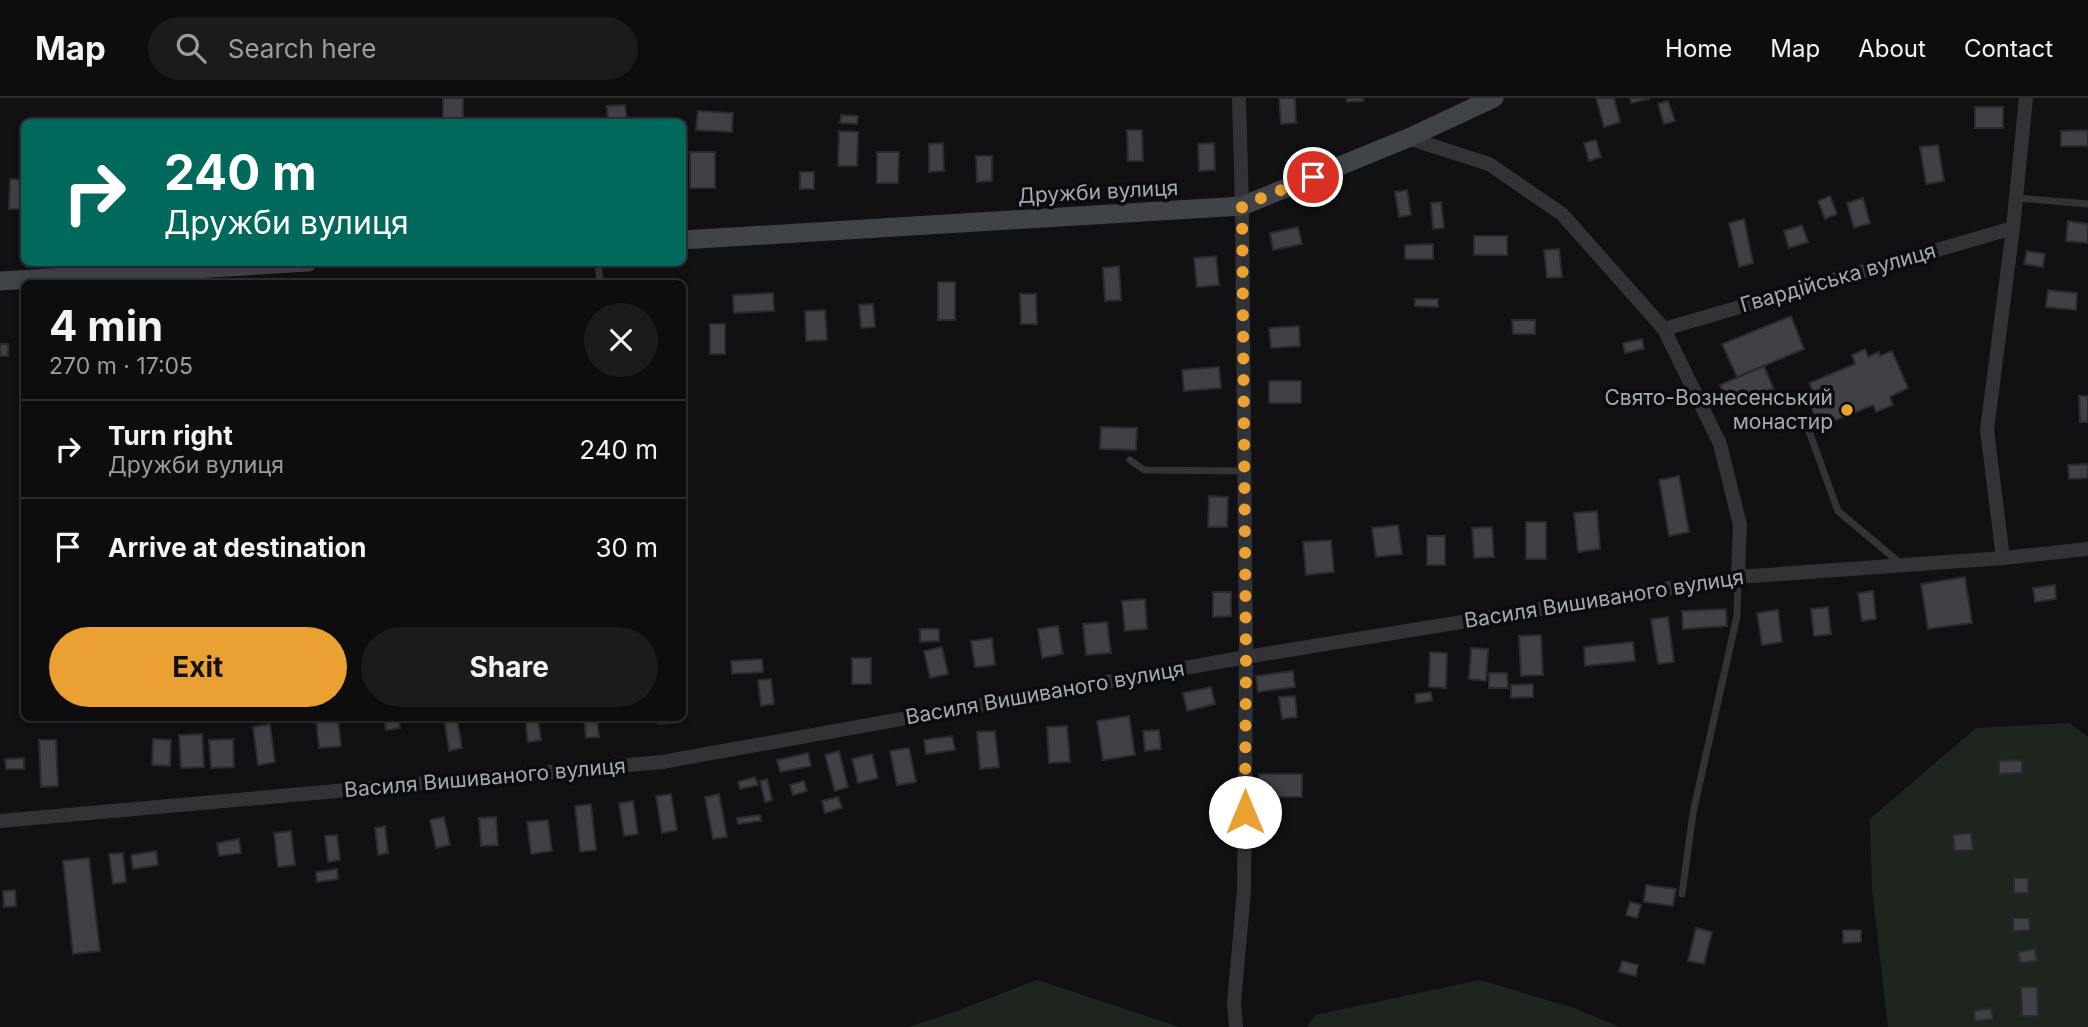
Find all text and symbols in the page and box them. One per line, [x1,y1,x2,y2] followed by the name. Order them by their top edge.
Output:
[148,17,638,80] search box
[35,28,106,68] text: Map
[172,29,210,67] icon: search
[228,33,376,64] text: Search here
[1665,34,1732,63] text: Home
[1770,34,1820,63] text: Map
[1858,34,1926,63] text: About
[1964,34,2053,63] text: Contact
[164,143,317,202] text: 240 m
[49,147,140,238] icon: right
[1283,147,1343,207] pin
[1294,158,1332,196] icon: arrive
[1017,175,1179,208] street label: Дружби вулиця
[164,203,409,242] text: Дружби вулиця
[1737,238,1939,317] street label: Гвардійська вулиця
[49,300,163,351] text: 4 min
[584,303,658,377] button: close
[49,352,193,380] text: 270 m · 17:05
[1605,385,1833,434] place label: Cвято-Вознесенський монастир
[1839,402,1855,418] marker: Cвято-Вознесенський монастир
[108,420,233,451] text: Turn right
[49,430,87,468] icon: right
[579,434,658,465] text: 240 m
[108,451,284,479] text: Дружби вулиця
[49,528,87,566] icon: arrive
[108,532,367,563] text: Arrive at destination
[595,532,658,563] text: 30 m
[1462,564,1746,633] street label: Василя Вишиваного вулиця
[49,627,347,707] button: Exit
[361,627,658,707] button: Share
[903,656,1186,729] street label: Василя Вишиваного вулиця
[343,753,627,802] street label: Василя Вишиваного вулиця
[1208,775,1282,849] position arrow

